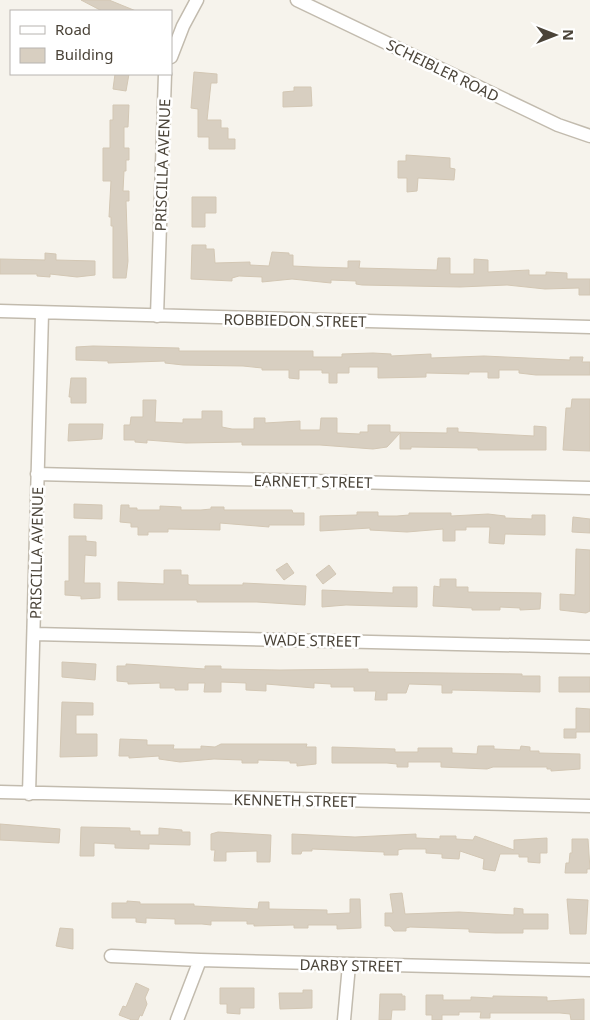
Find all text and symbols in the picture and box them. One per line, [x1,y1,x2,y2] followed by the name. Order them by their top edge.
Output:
[10,10,172,75] legend
[530,10,580,60] north arrow
[55,19,91,39] text: Road
[559,29,578,41] text: N
[383,34,503,106] street label: SCHEIBLER ROAD
[55,44,113,64] text: Building
[150,98,174,232] street label: PRISCILLA AVENUE
[223,309,367,331] street label: ROBBIEDON STREET
[253,470,373,492] street label: EARNETT STREET
[25,487,47,619] street label: PRISCILLA AVENUE
[263,629,361,651] street label: WADE STREET
[233,789,357,811] street label: KENNETH STREET
[300,954,403,976] street label: DARBY STREET

